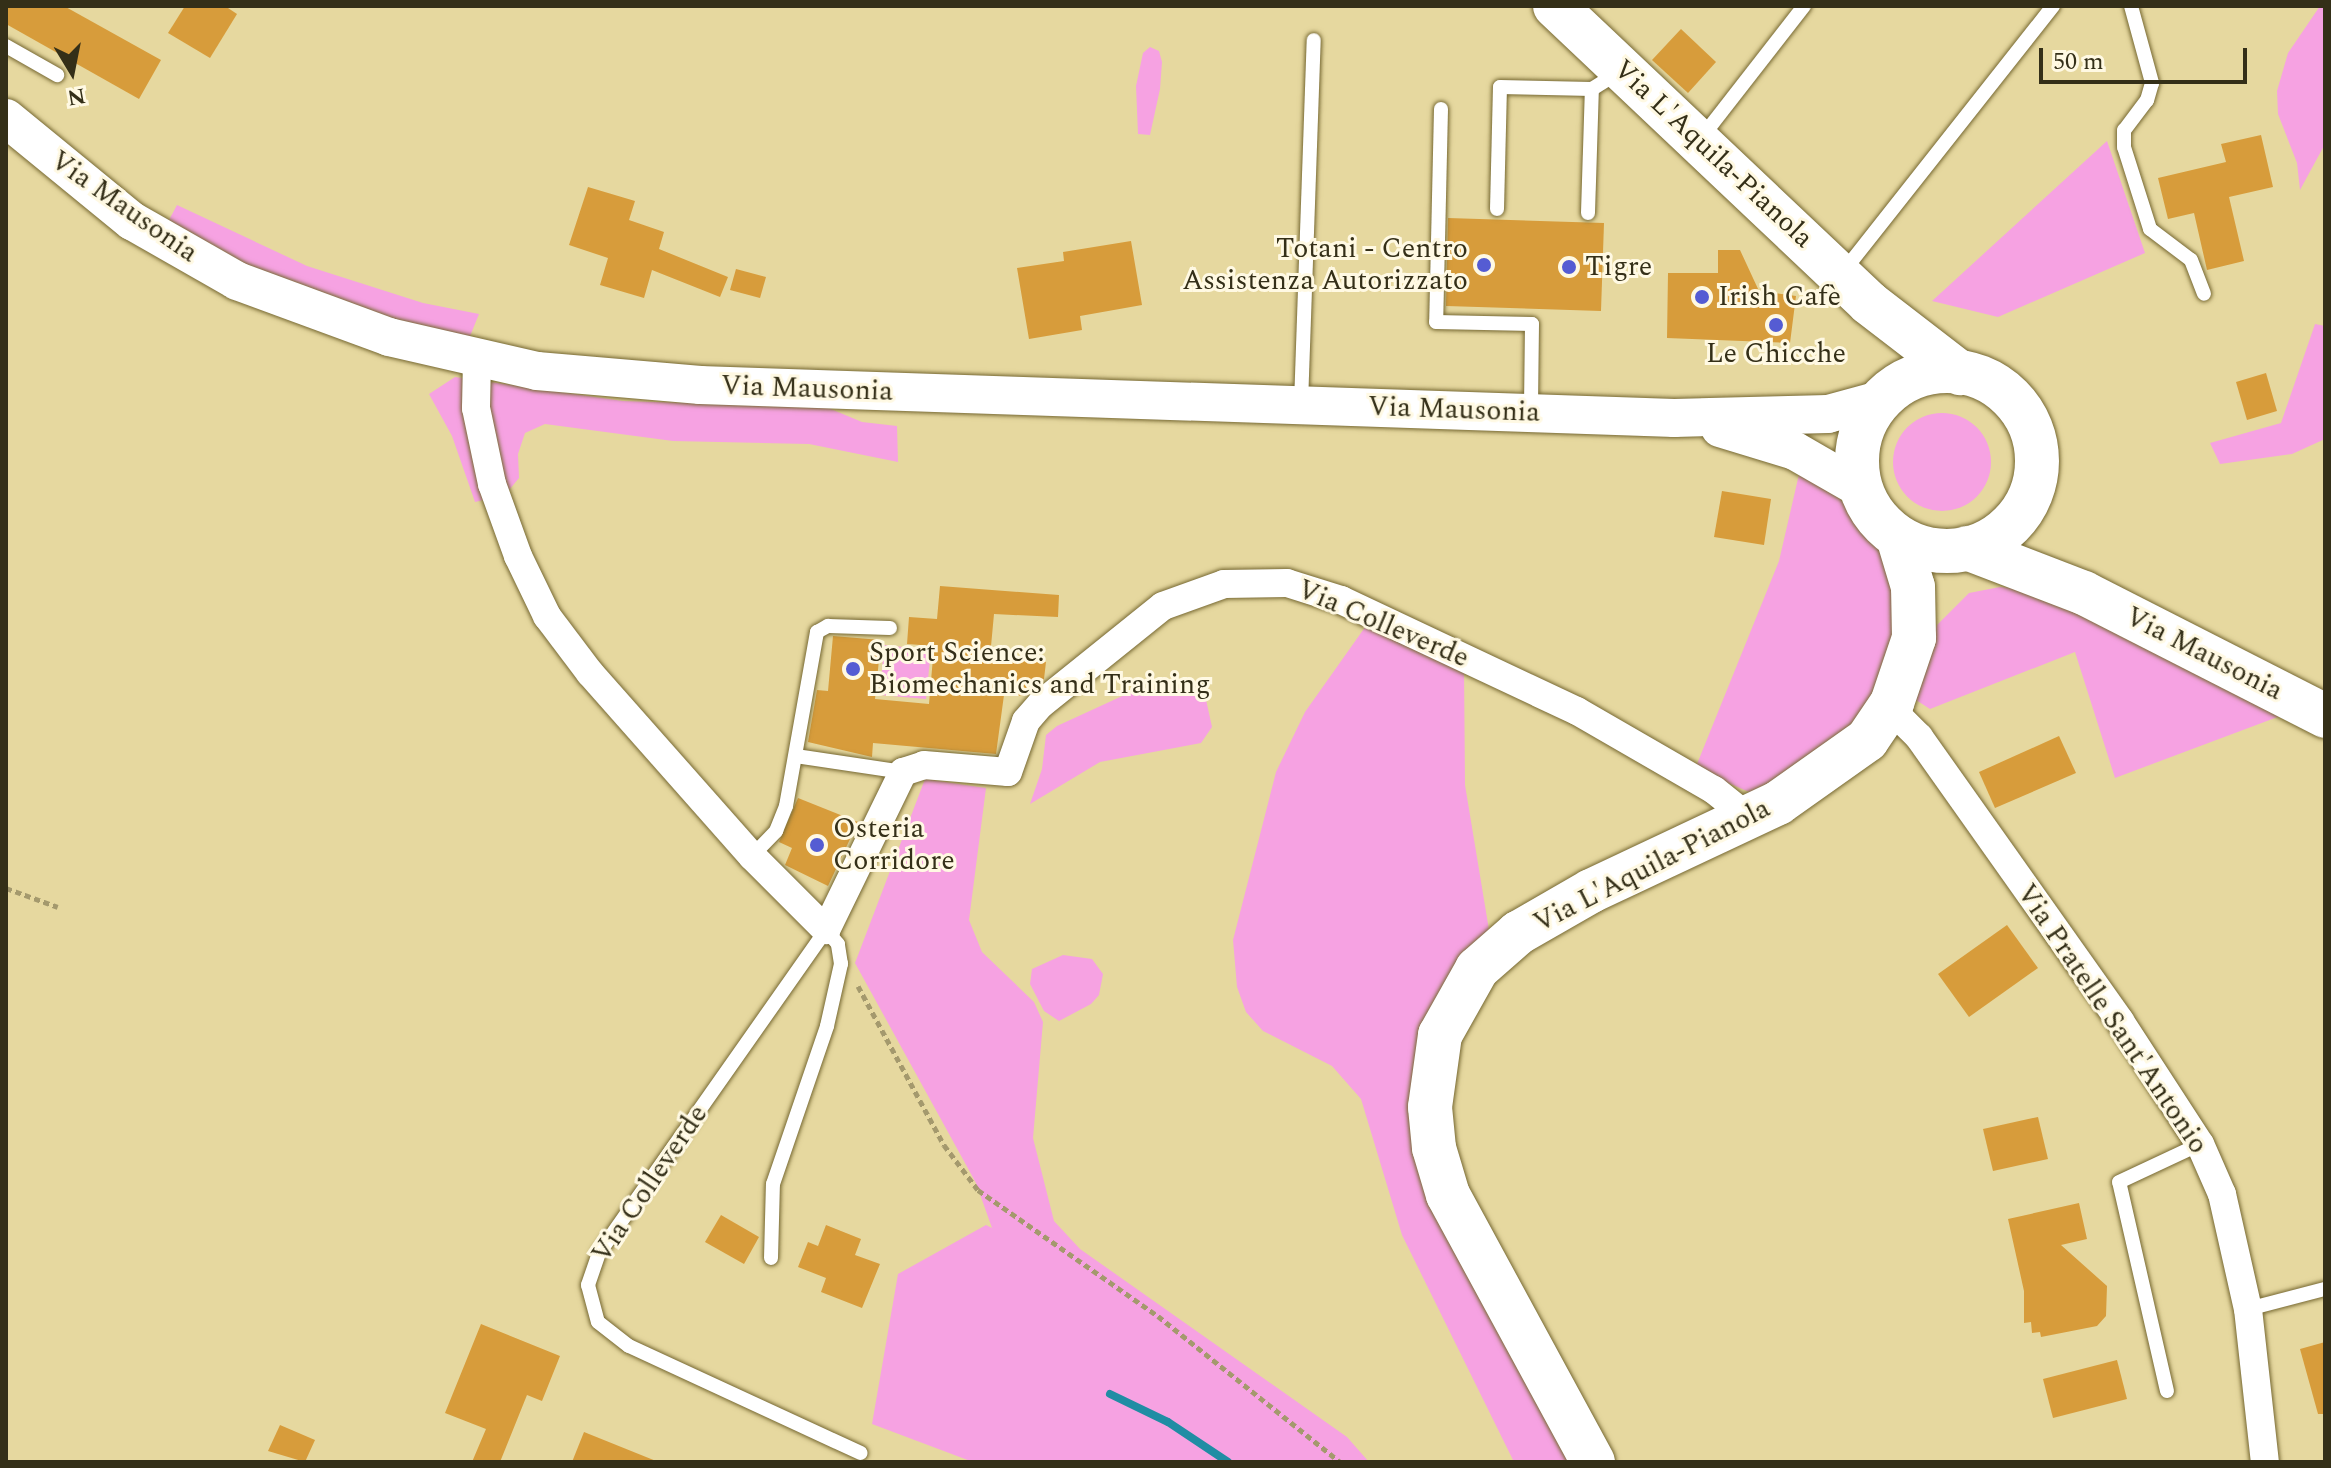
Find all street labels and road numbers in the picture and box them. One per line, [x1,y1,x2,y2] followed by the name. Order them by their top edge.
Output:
[1606,53,1820,255] street label: Via L'Aquila-Pianola
[44,144,204,270] street label: Via Mausonia
[720,369,894,409] street label: Via Mausonia
[1367,390,1541,430] street label: Via Mausonia
[1292,573,1474,675] street label: Via Colleverde
[2120,600,2288,708] street label: Via Mausonia
[1528,792,1776,940] street label: Via L'Aquila-Pianola
[2009,878,2215,1160] street label: Via Pratelle Sant'Antonio
[585,1099,715,1269] street label: Via Colleverde

